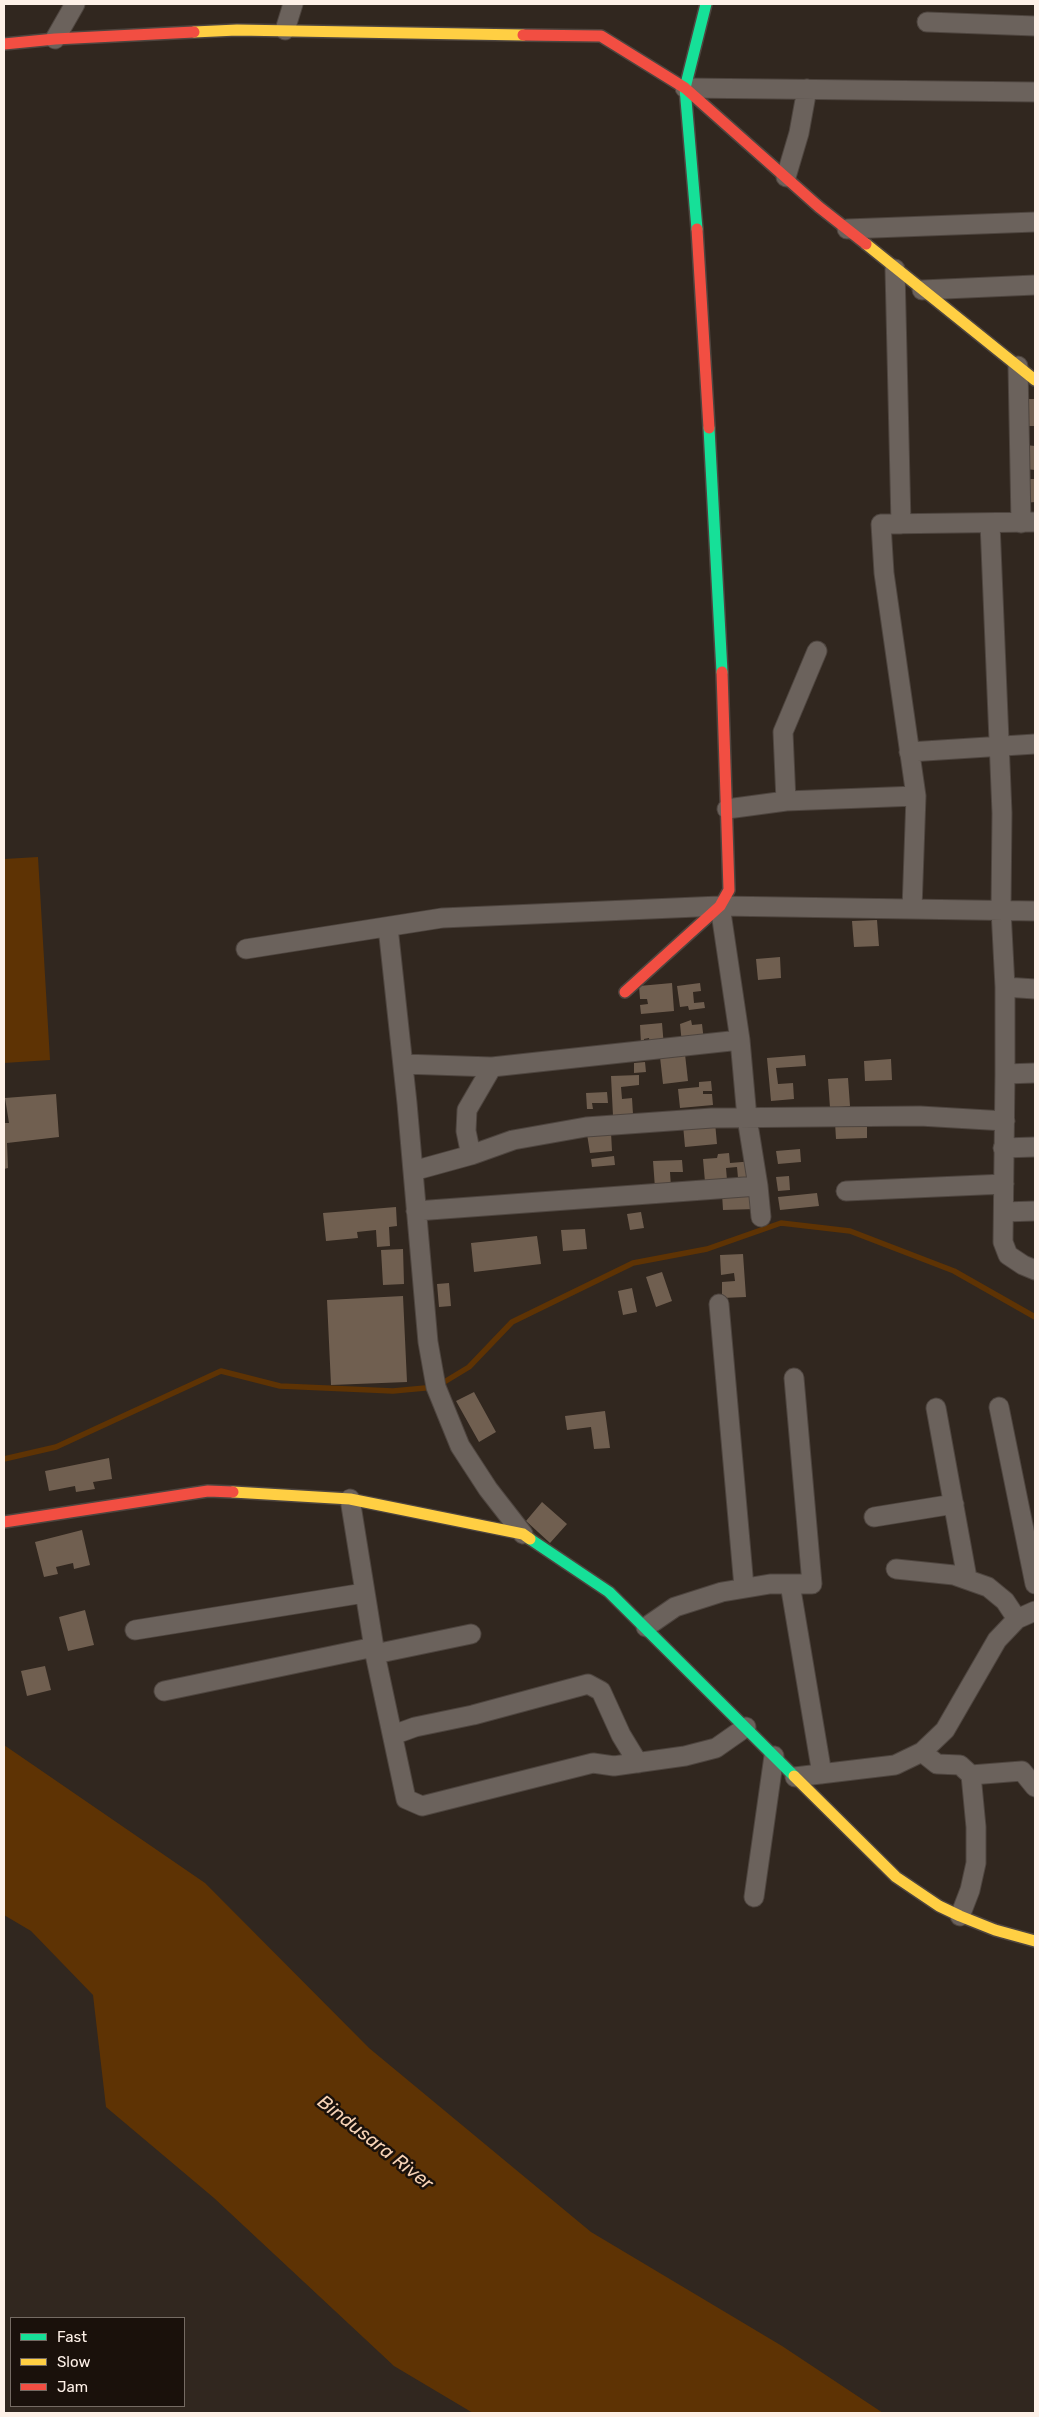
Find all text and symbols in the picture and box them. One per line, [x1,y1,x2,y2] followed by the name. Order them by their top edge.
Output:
[313,2091,437,2195] water label: Bindusara River
[10,2317,185,2407] legend
[57,2328,87,2346] text: Fast
[57,2353,90,2371] text: Slow
[57,2378,88,2396] text: Jam

